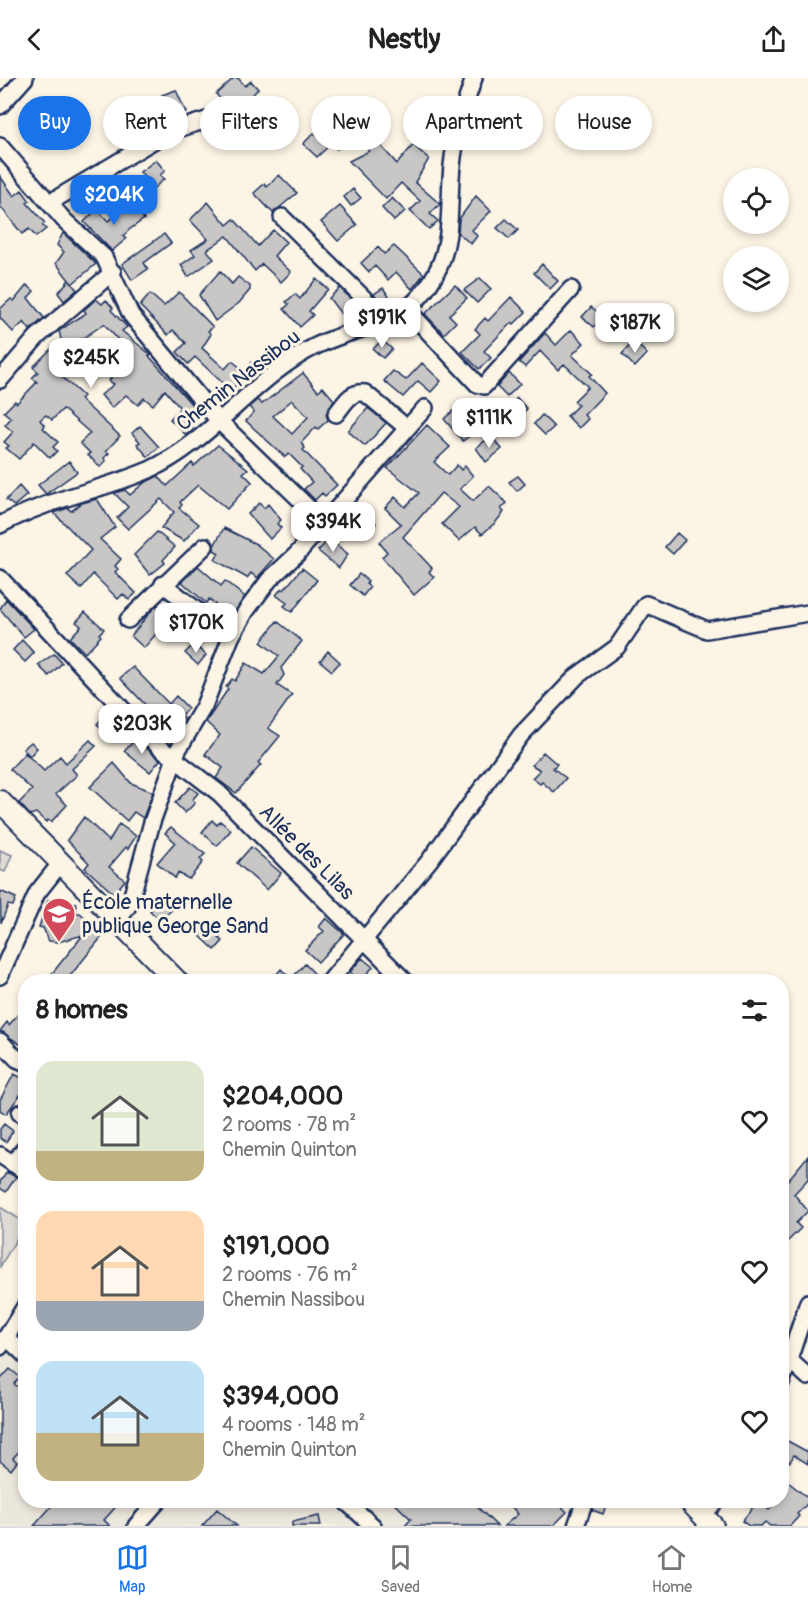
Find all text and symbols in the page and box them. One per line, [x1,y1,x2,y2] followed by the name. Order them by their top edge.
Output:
[18,23,51,56] icon: back
[368,23,440,56] text: Nestly
[757,23,790,56] icon: share
[18,96,91,150] chip: Buy
[103,96,188,150] chip: Rent
[200,96,299,150] chip: Filters
[311,96,391,150] chip: New
[403,96,543,150] chip: Apartment
[555,96,652,150] chip: House
[723,168,789,312] map controls
[723,168,789,234] button: locate
[72,175,156,226] pin: $204K
[84,182,144,207] text: $204K
[723,246,789,312] button: layers
[340,298,424,349] pin: $191K
[593,303,677,354] pin: $187K
[358,305,406,330] text: $191K
[609,310,661,335] text: $187K
[171,324,306,437] street label: Chemin Nassibou
[49,338,133,389] pin: $245K
[63,345,119,370] text: $245K
[447,398,531,449] pin: $111K
[466,405,512,430] text: $111K
[291,502,375,553] pin: $394K
[305,509,361,534] text: $394K
[154,603,238,654] pin: $170K
[169,610,223,635] text: $170K
[100,704,184,755] pin: $203K
[113,711,171,736] text: $203K
[253,799,361,906] street label: Allée des Lilas
[82,889,269,940] place label: École maternelle publique George Sand
[41,896,77,943] school or university icon: École maternelle publique George Sand
[36,994,128,1026] text: 8 homes
[738,994,771,1027] icon: filters
[222,1080,343,1112] text: $204,000
[84,1085,156,1157] icon: home
[738,1105,771,1138] icon: heart
[222,1112,356,1137] text: 2 rooms · 78 m²
[222,1137,357,1162] text: Chemin Quinton
[222,1230,330,1262] text: $191,000
[84,1235,156,1307] icon: home
[738,1255,771,1288] icon: heart
[222,1262,358,1287] text: 2 rooms · 76 m²
[222,1287,365,1312] text: Chemin Nassibou
[222,1380,339,1412] text: $394,000
[84,1385,156,1457] icon: home
[738,1405,771,1438] icon: heart
[222,1412,366,1437] text: 4 rooms · 148 m²
[222,1437,357,1462] text: Chemin Quinton
[116,1541,149,1597] tab: Map
[380,1541,420,1597] tab: Saved
[652,1541,692,1597] tab: Home

